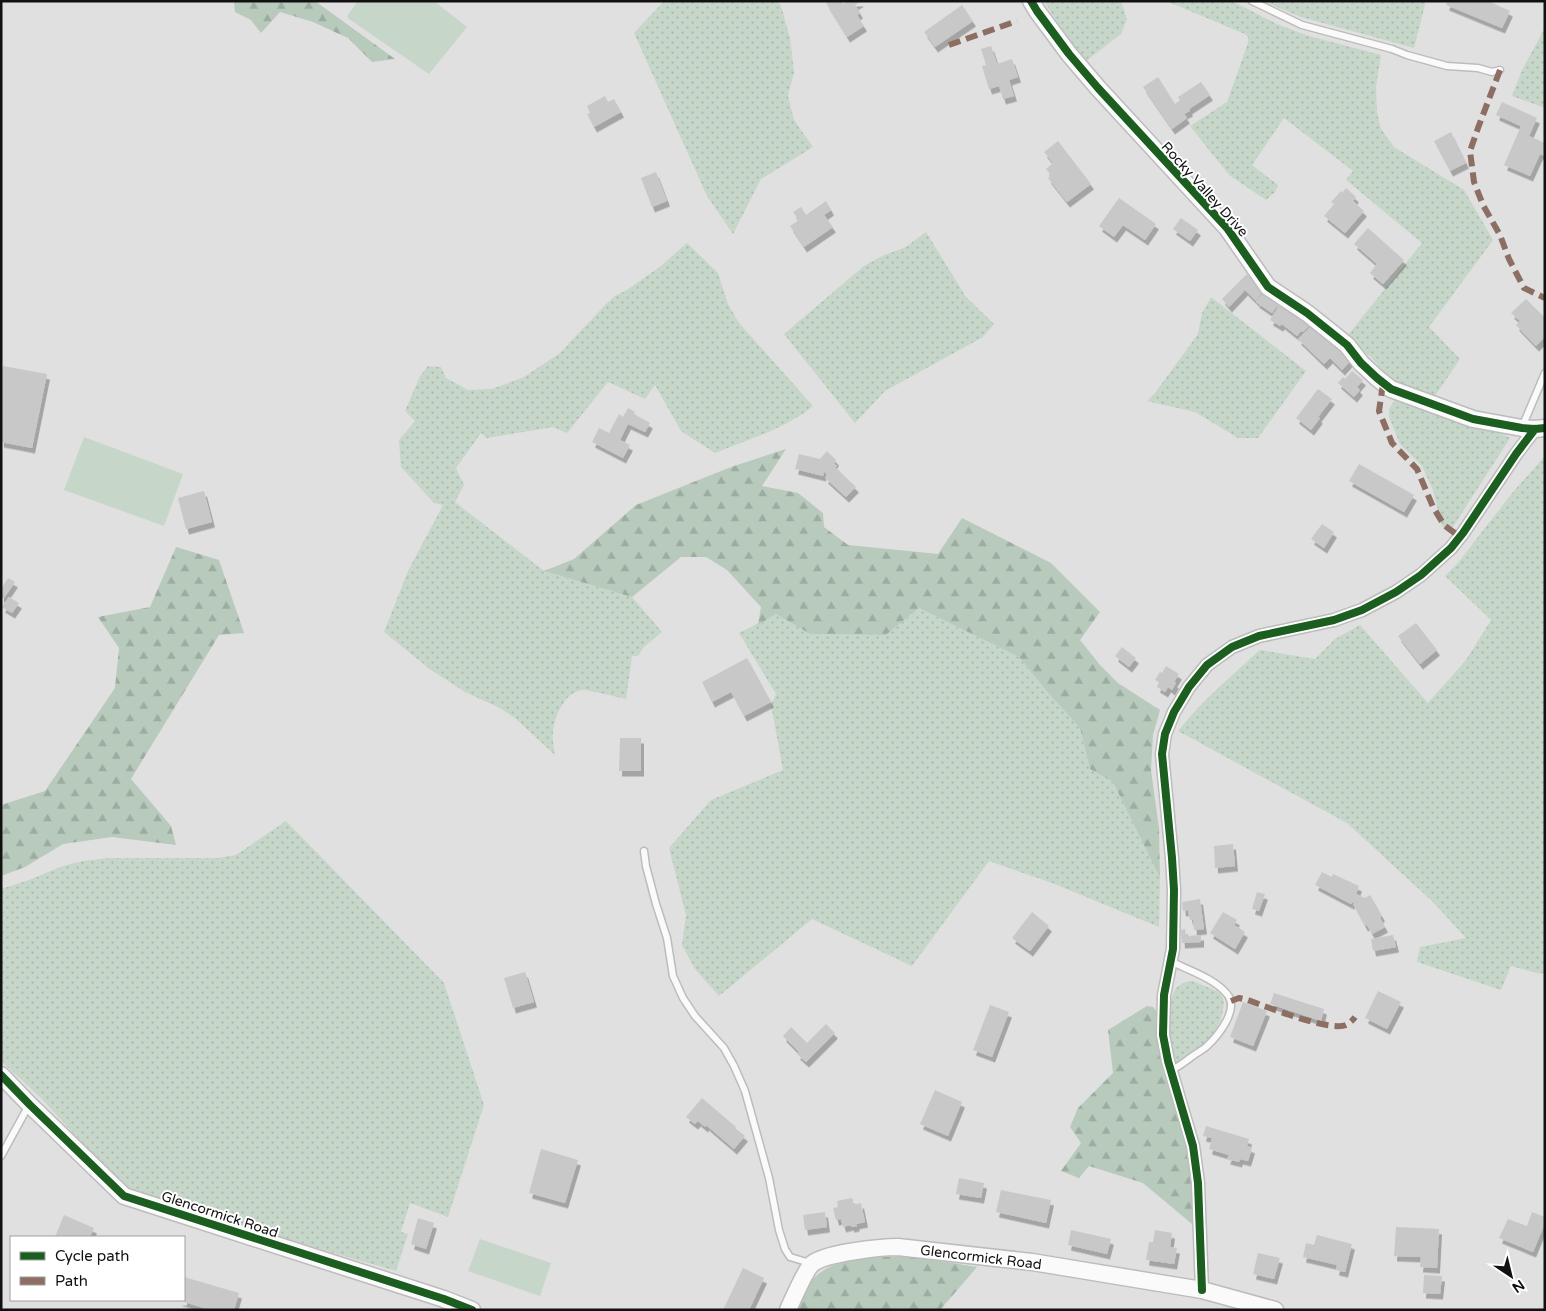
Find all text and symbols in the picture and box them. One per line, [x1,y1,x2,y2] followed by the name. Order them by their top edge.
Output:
[1157,138,1252,240] street label: Rocky Valley Drive
[159,1188,281,1241] street label: Glencormick Road
[10,1236,185,1301] legend
[919,1242,1043,1273] street label: Glencormick Road
[55,1247,129,1265] text: Cycle path
[1486,1251,1536,1301] north arrow
[55,1272,88,1290] text: Path
[1509,1276,1528,1296] text: N

